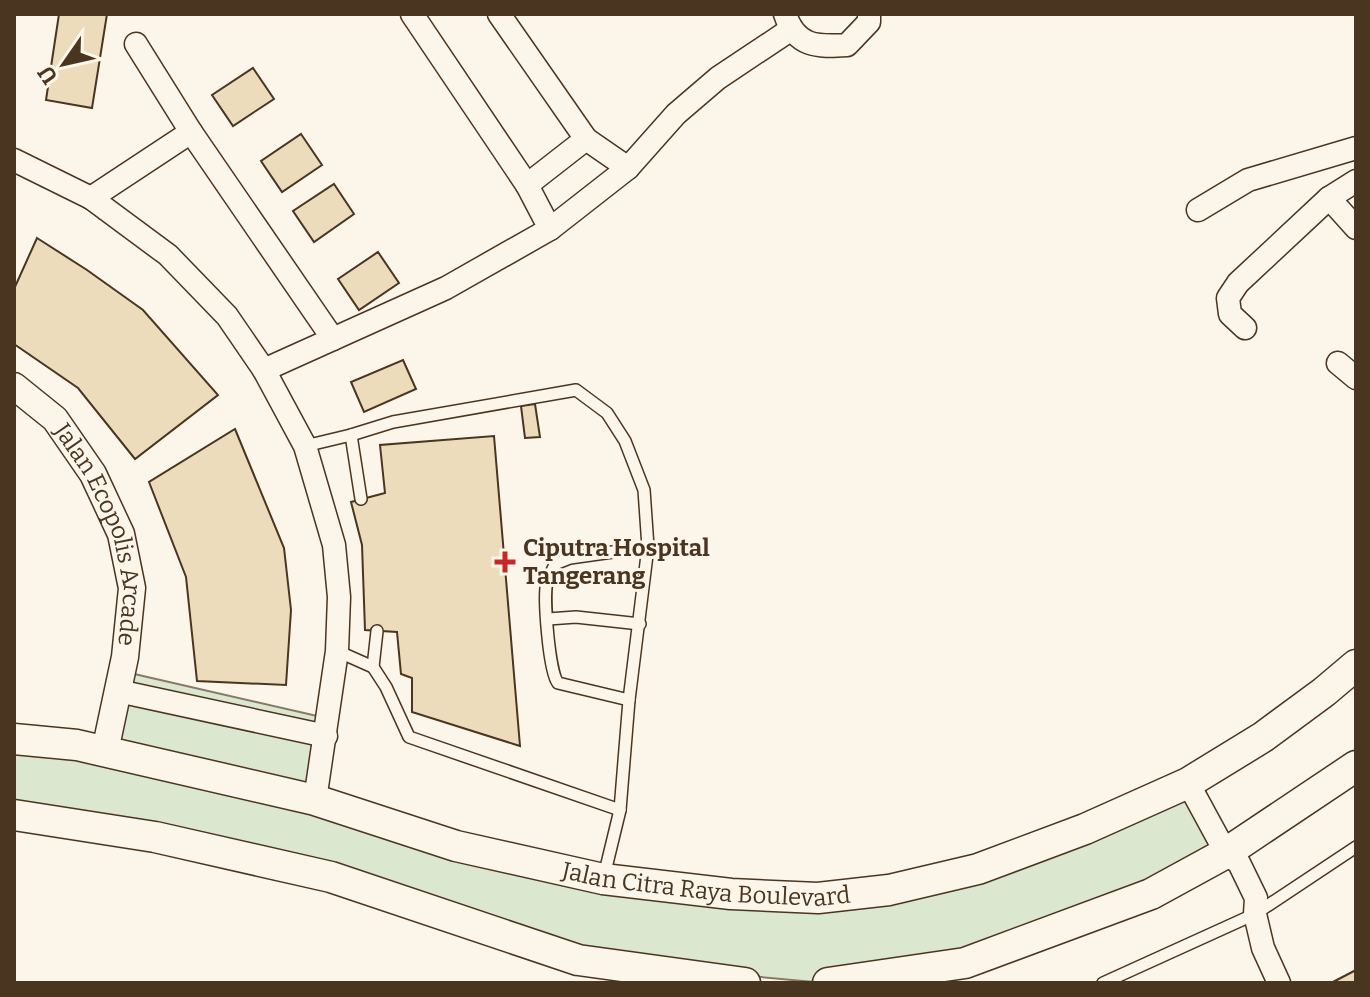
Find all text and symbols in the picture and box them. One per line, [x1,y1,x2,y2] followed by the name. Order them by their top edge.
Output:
[24,24,104,104] north arrow
[32,61,64,89] text: U
[48,417,146,647] street label: Jalan Ecopolis Arcade
[523,534,710,590] place label: Ciputra Hospital Tangerang
[494,551,516,573] marker: Ciputra Hospital Tangerang
[558,856,852,912] street label: Jalan Citra Raya Boulevard

